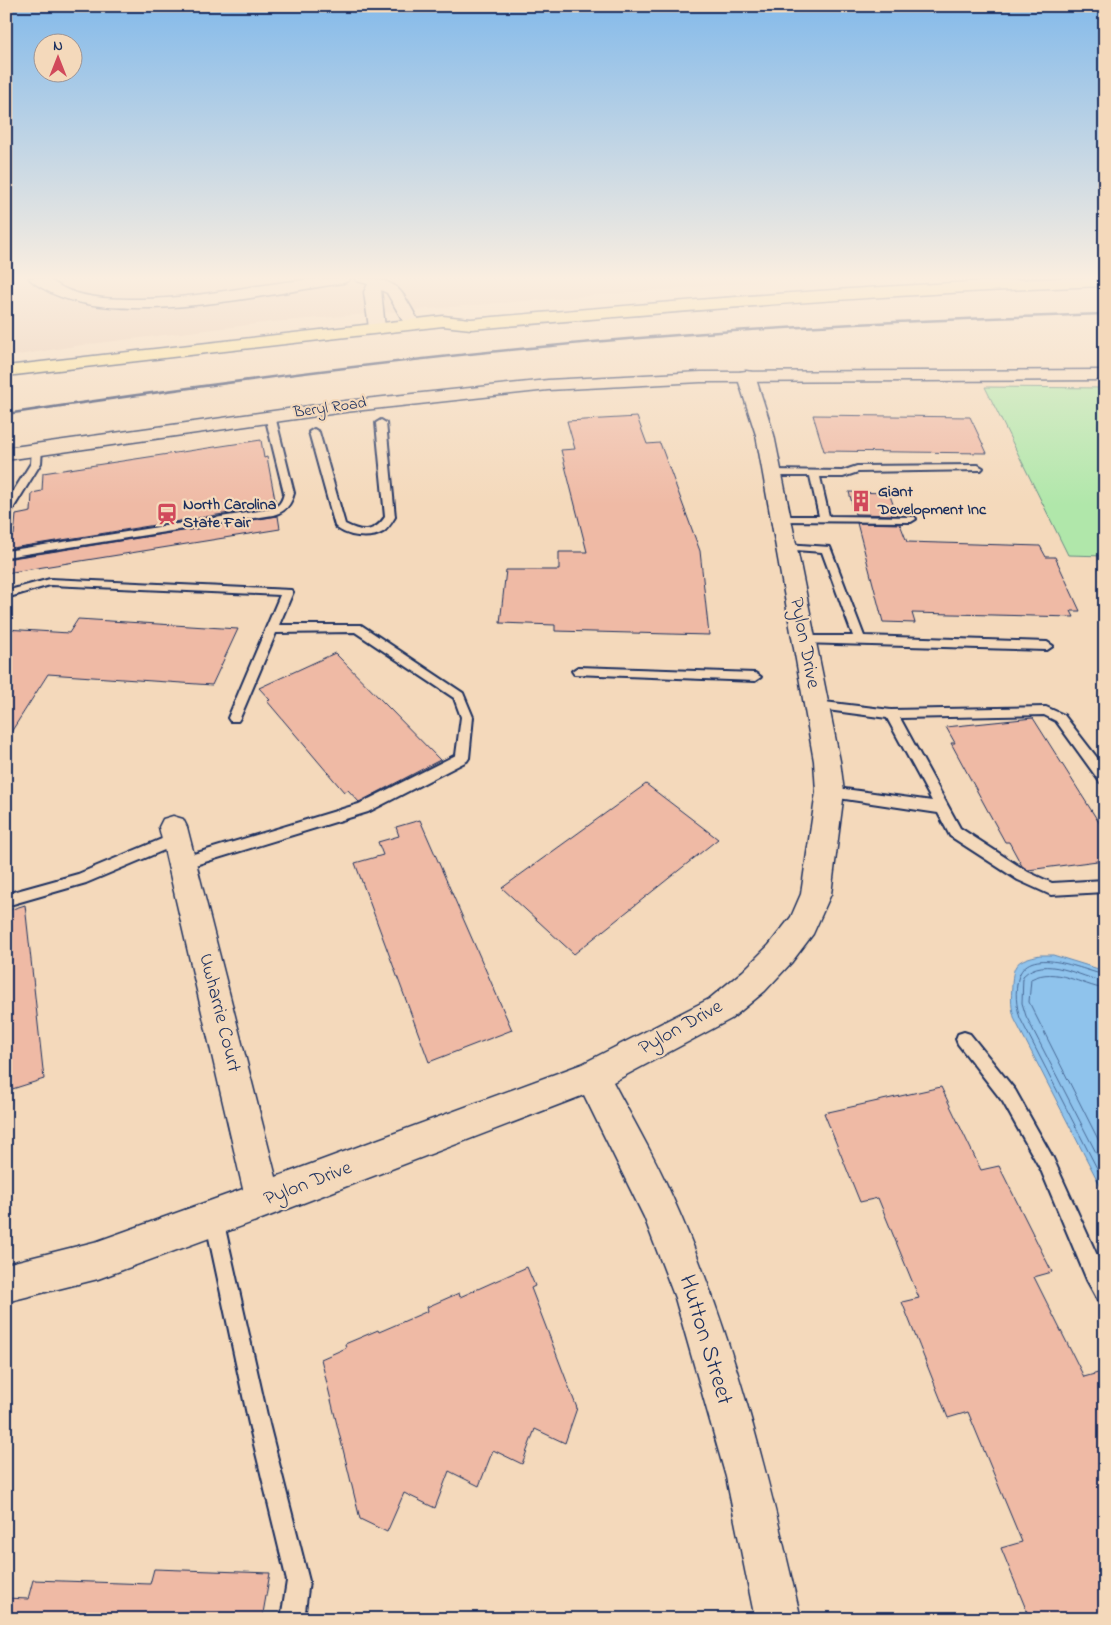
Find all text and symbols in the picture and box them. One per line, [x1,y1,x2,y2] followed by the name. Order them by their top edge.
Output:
[32,32,82,82] north arrow
[53,36,63,57] text: N
[291,391,368,425] street label: Beryl Road
[877,480,987,522] place label: Giant Development Inc
[848,488,874,514] building icon: Giant Development Inc
[183,493,277,535] place label: North Carolina State Fair
[154,501,180,527] station icon: North Carolina State Fair
[781,595,827,691] street label: Pylon Drive
[190,951,248,1076] street label: Uwharrie Court
[634,993,728,1063] street label: Pylon Drive
[260,1154,356,1214] street label: Pylon Drive
[669,1271,741,1409] street label: Hutton Street

